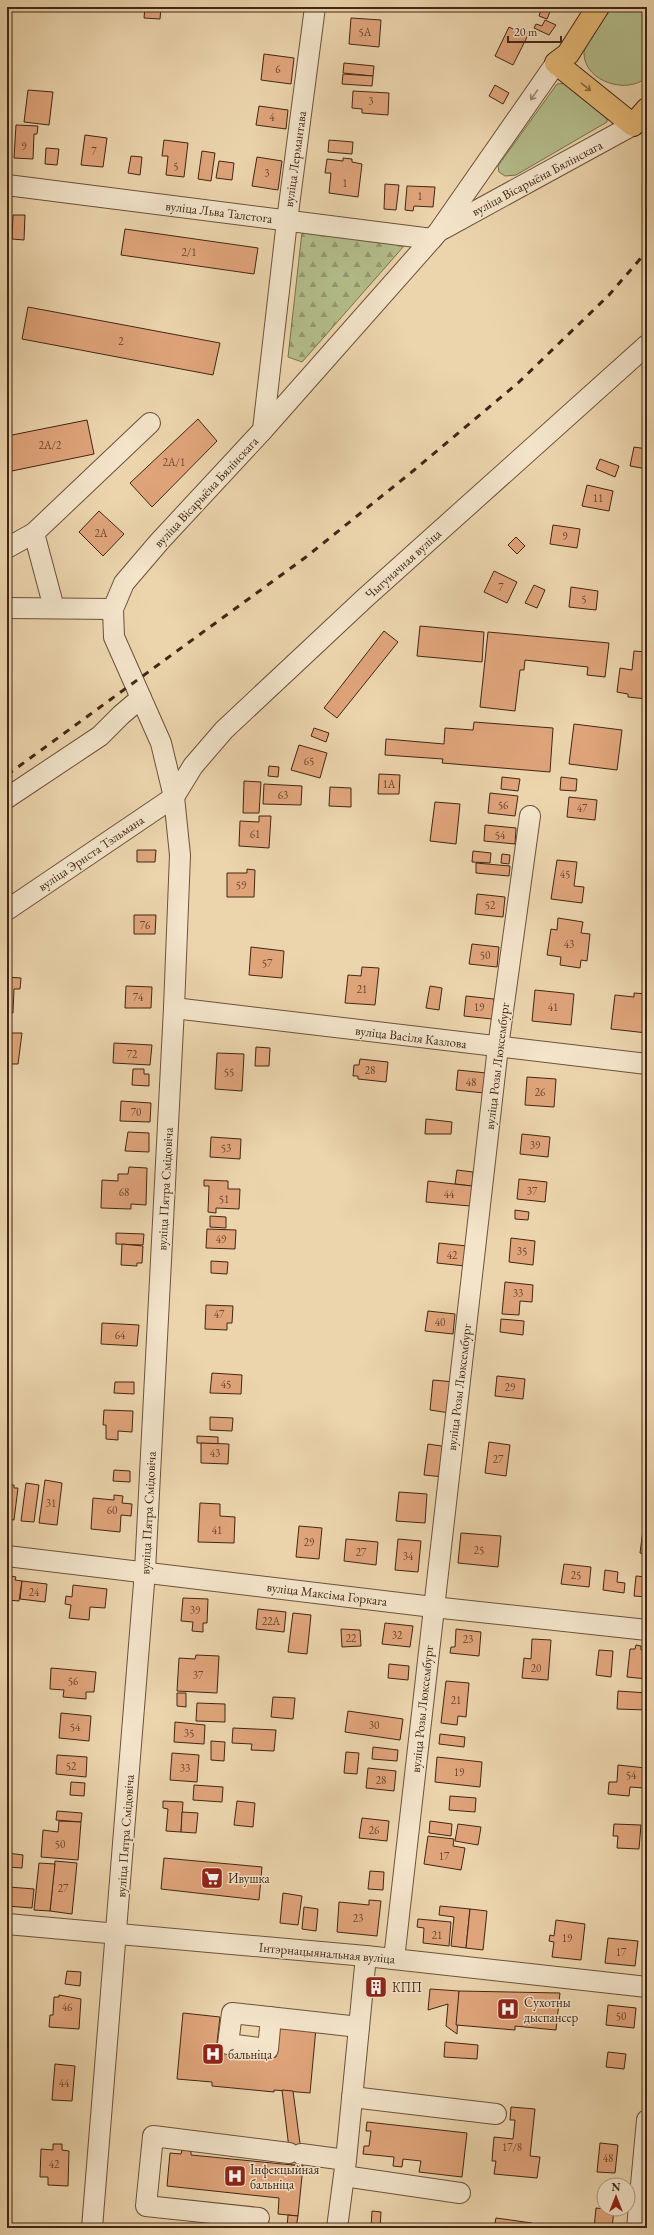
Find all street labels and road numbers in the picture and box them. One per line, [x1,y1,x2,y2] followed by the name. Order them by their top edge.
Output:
[280,109,310,208] street label: вуліца Лермантава
[469,136,606,220] street label: вуліца Вісарыёна Бялінскага
[164,197,274,227] street label: вуліца Льва Талстога
[150,432,262,551] street label: вуліца Вісарыёна Бялінскага
[361,525,445,603] street label: Чыгуначная вуліца
[35,811,148,895] street label: вуліца Эрнста Тэльмана
[481,1001,513,1130] street label: вуліца Розы Люксембург
[354,1022,469,1052] street label: вуліца Васіля Казлова
[153,1126,177,1251] street label: вуліца Пятра Смідовіча
[443,1322,475,1451] street label: вуліца Розы Люксембург
[136,1450,160,1575] street label: вуліца Пятра Смідовіча
[266,1578,389,1610] street label: вуліца Максіма Горкага
[407,1644,437,1773] street label: вуліца Розы Люксембург
[112,1773,138,1898] street label: вуліца Пятра Смідовіча
[258,1939,397,1967] street label: Інтэрнацыянальная вуліца

